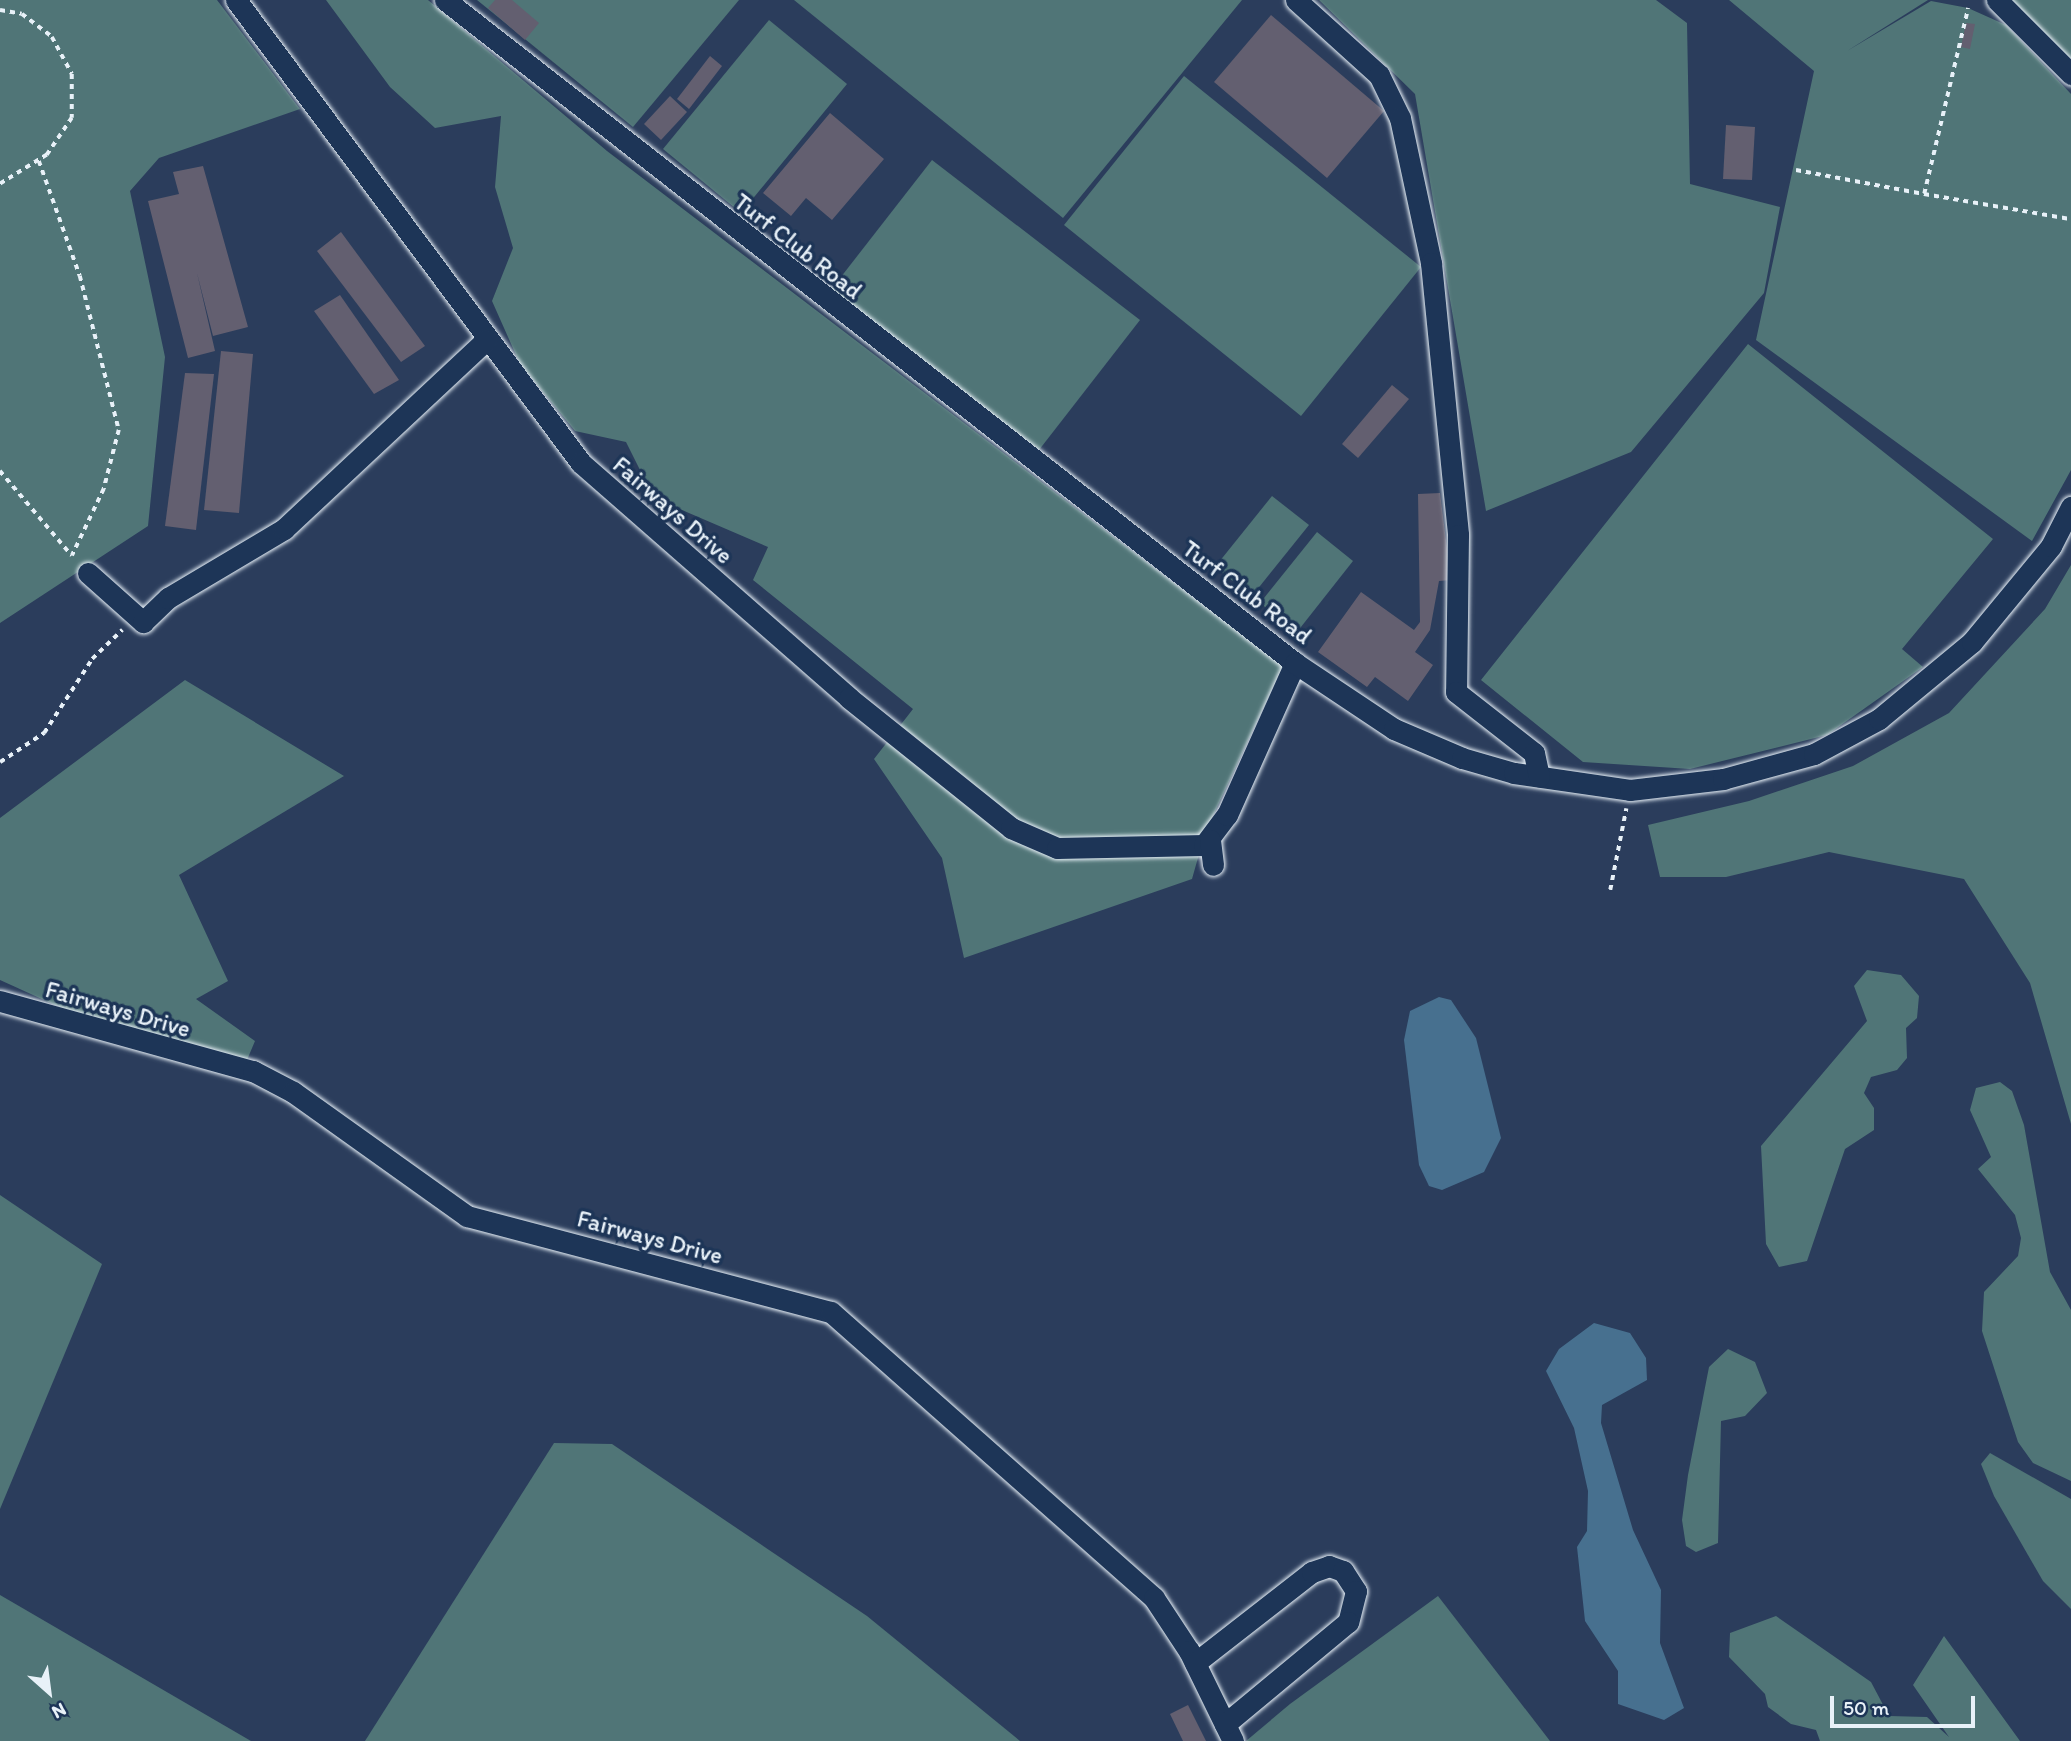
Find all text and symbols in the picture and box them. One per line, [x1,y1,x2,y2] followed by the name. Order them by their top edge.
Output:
[728,187,868,305] street label: Turf Club Road
[607,450,739,570] street label: Fairways Drive
[1177,534,1317,650] street label: Turf Club Road
[42,974,194,1044] street label: Fairways Drive
[574,1204,726,1270] street label: Fairways Drive
[14,1657,84,1727] north arrow
[1833,1682,1978,1726] scale bar
[1843,1695,1889,1720] text: 50 m
[48,1698,70,1724] text: N

